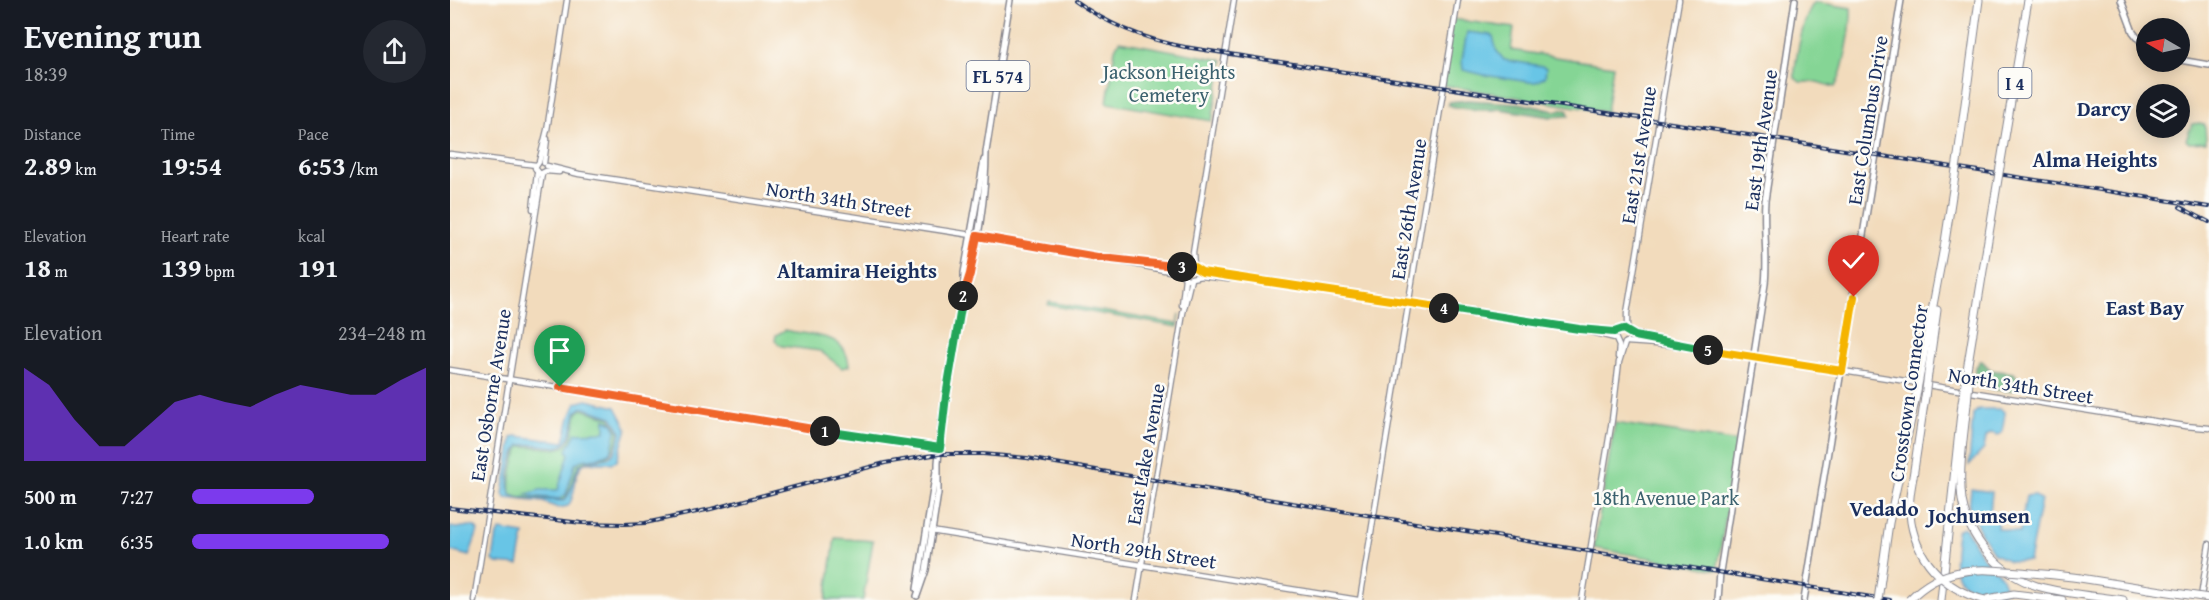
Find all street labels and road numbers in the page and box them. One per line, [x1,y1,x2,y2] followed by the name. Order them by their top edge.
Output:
[1839,33,1895,207] street label: East Columbus Drive
[966,61,1030,91] road number: FL 574
[1736,67,1784,213] street label: East 19th Avenue
[1998,68,2032,98] road number: I 4
[1613,84,1663,226] street label: East 21st Avenue
[1383,136,1433,282] street label: East 26th Avenue
[764,173,914,225] street label: North 34th Street
[1881,302,1935,484] street label: Crosstown Connector
[462,307,518,483] street label: East Osborne Avenue
[1946,359,2096,411] street label: North 34th Street
[1118,381,1172,527] street label: East Lake Avenue
[1069,524,1219,576] street label: North 29th Street

